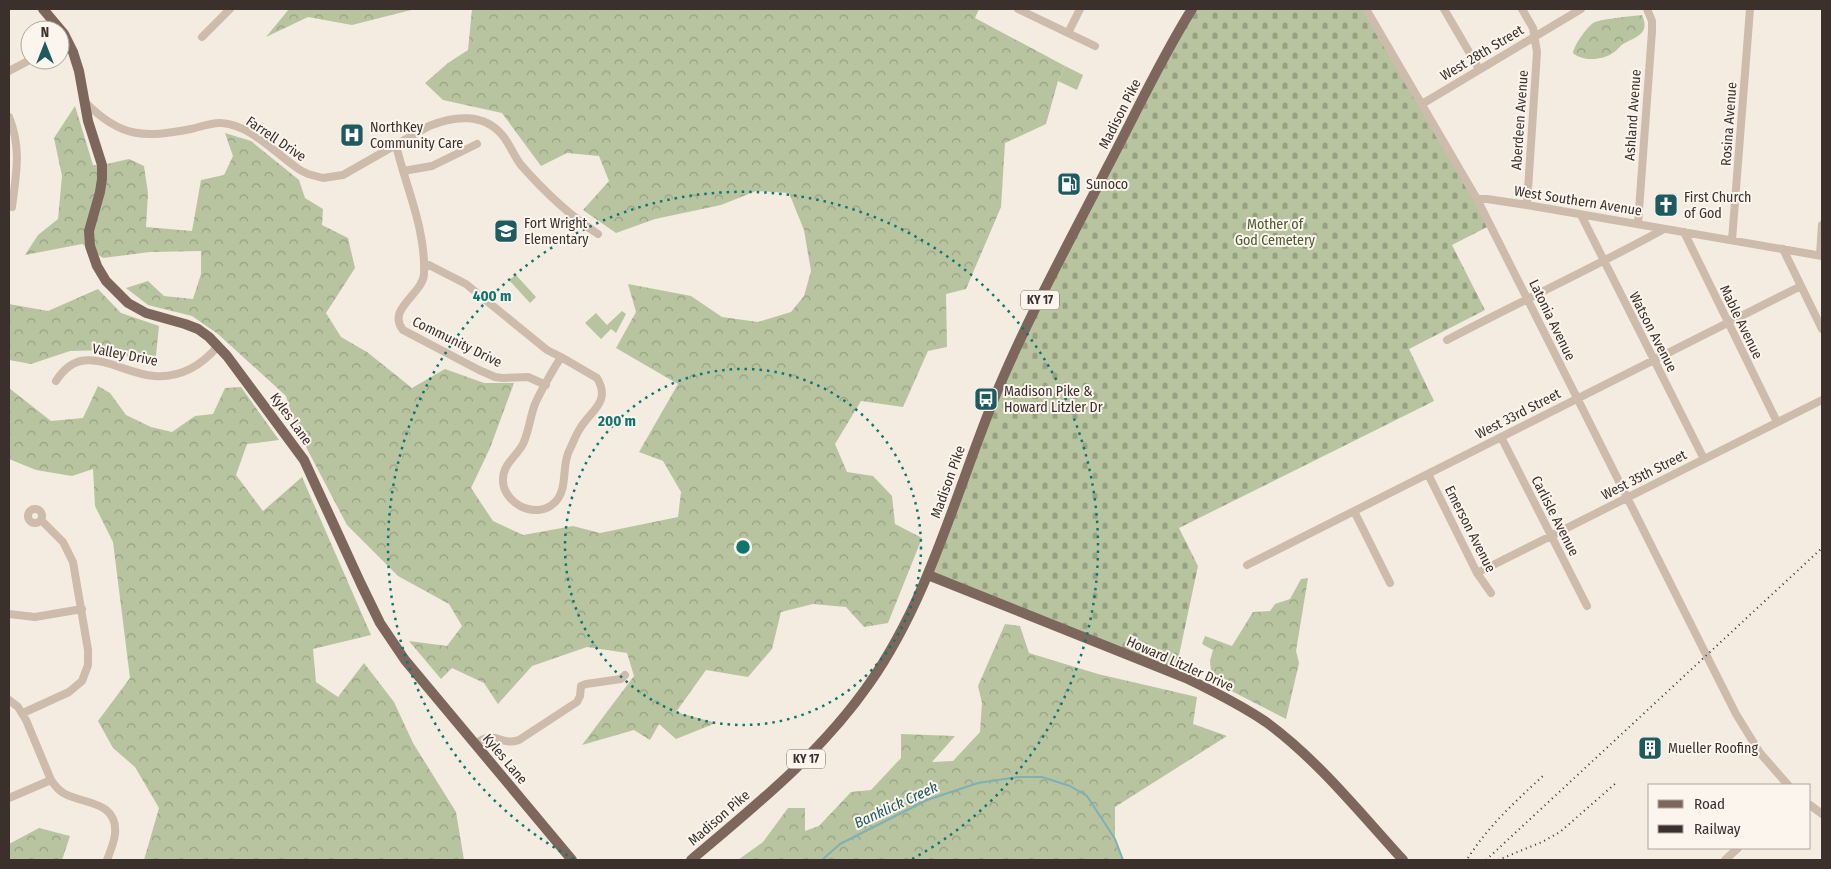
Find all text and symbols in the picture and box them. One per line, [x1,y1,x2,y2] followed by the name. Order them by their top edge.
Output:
[20,20,70,70] north arrow
[1437,21,1527,84] street label: West 28th Street
[41,24,49,41] text: N
[1508,69,1532,171] street label: Aberdeen Avenue
[1621,69,1645,161] street label: Ashland Avenue
[1095,76,1145,152] street label: Madison Pike
[1718,81,1740,166] street label: Rosina Avenue
[243,113,309,165] street label: Farrell Drive
[370,119,463,152] place label: NorthKey Community Care
[339,122,365,148] hospital icon: NorthKey Community Care
[1056,171,1082,197] fuel station icon: Sunoco
[1086,176,1128,193] place label: Sunoco
[1513,182,1643,220] street label: West Southern Avenue
[1684,189,1751,222] place label: First Church of God
[1653,192,1679,218] church icon: First Church of God
[524,215,589,248] place label: Fort Wright Elementary
[1235,216,1316,249] park label: Mother of God Cemetery
[493,218,519,244] school or university icon: Fort Wright Elementary
[1525,277,1579,363] street label: Latonia Avenue
[1716,282,1766,362] street label: Mable Avenue
[473,287,511,305] text: 400 m
[1626,289,1680,375] street label: Watson Avenue
[1021,290,1059,310] road number: KY 17
[409,313,505,371] street label: Community Drive
[91,340,159,370] street label: Valley Drive
[1004,383,1103,416] place label: Madison Pike & Howard Litzler Dr
[1473,385,1564,443] street label: West 33rd Street
[973,386,999,412] bus stop icon: Madison Pike & Howard Litzler Dr
[266,389,316,449] street label: Kyles Lane
[597,412,636,430] text: 200 m
[927,443,969,521] street label: Madison Pike
[1599,446,1690,504] street label: West 35th Street
[1527,473,1583,559] street label: Carlisle Avenue
[1441,483,1499,575] street label: Emerson Avenue
[734,538,752,556] centre of rings
[1124,633,1236,695] street label: Howard Litzler Drive
[479,730,531,788] street label: Kyles Lane
[1637,735,1663,761] building icon: Mueller Roofing
[1668,740,1758,757] place label: Mueller Roofing
[787,750,825,769] road number: KY 17
[851,778,941,832] water label: Banklick Creek
[1648,784,1811,849] legend
[685,787,753,849] street label: Madison Pike
[1694,795,1725,813] text: Road
[1694,820,1741,838] text: Railway

